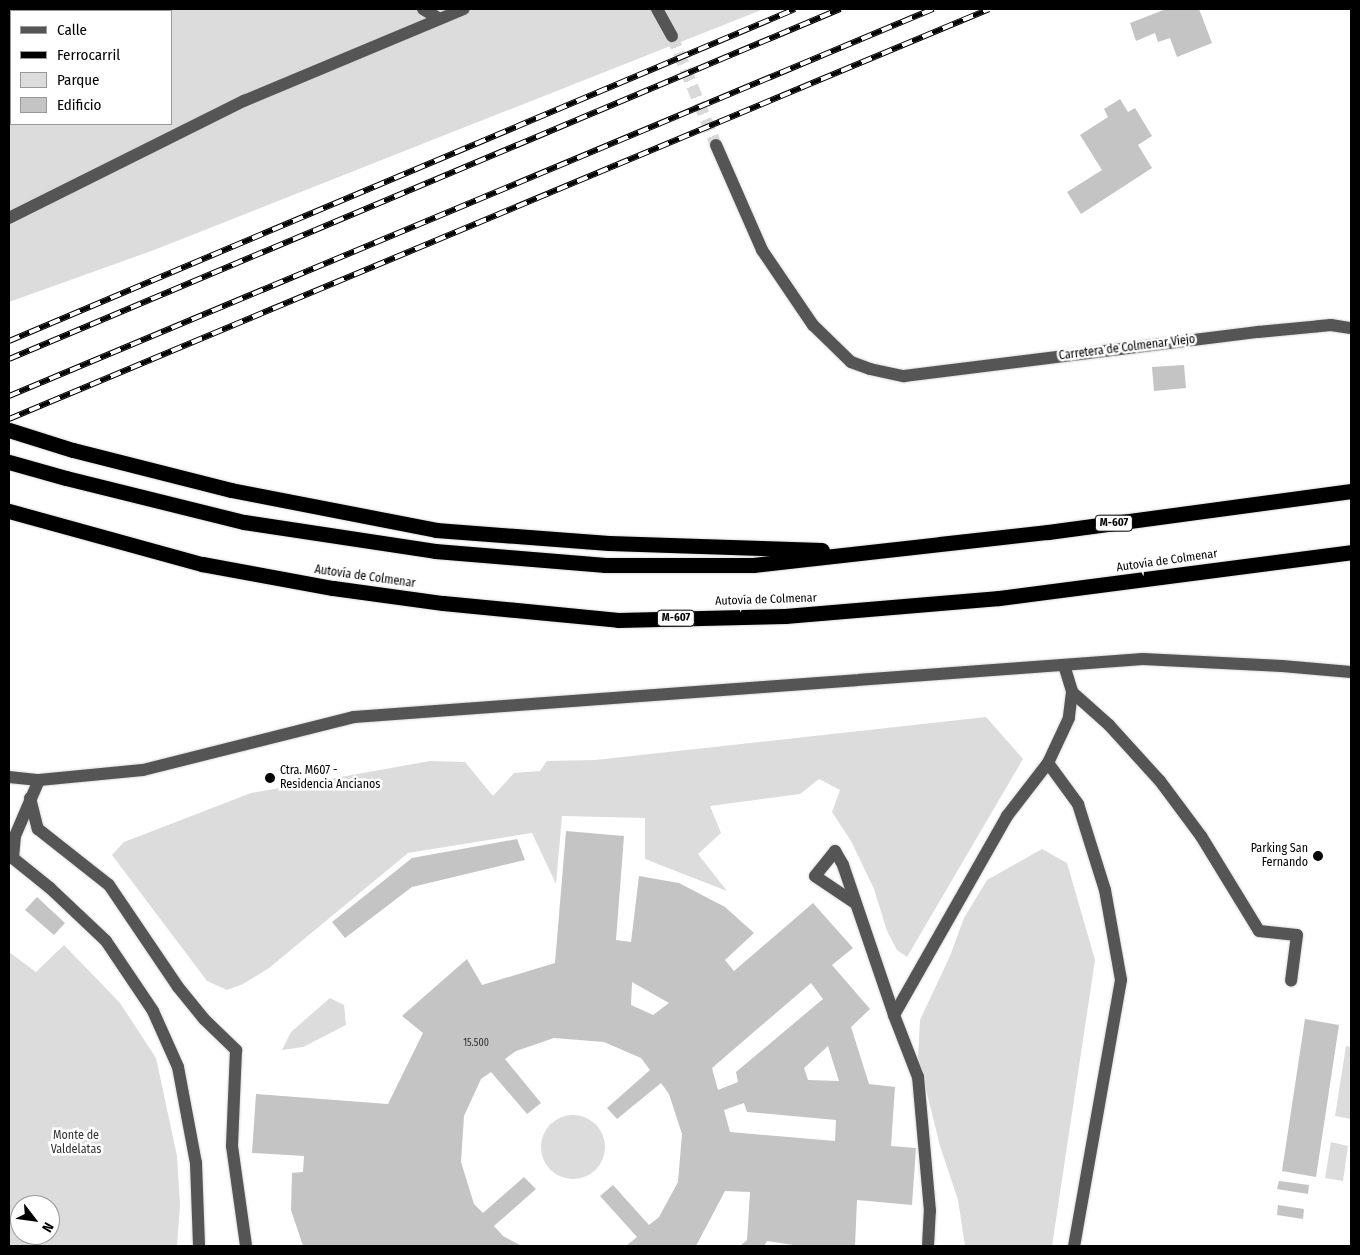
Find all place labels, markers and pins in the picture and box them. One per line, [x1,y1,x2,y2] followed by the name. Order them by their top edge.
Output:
[280,764,380,792] place label: Ctra. M607 - Residencia Ancianos
[264,772,276,784] marker: Ctra. M607 - Residencia Ancianos
[1251,842,1308,870] place label: Parking San Fernando
[1312,850,1324,862] marker: Parking San Fernando

